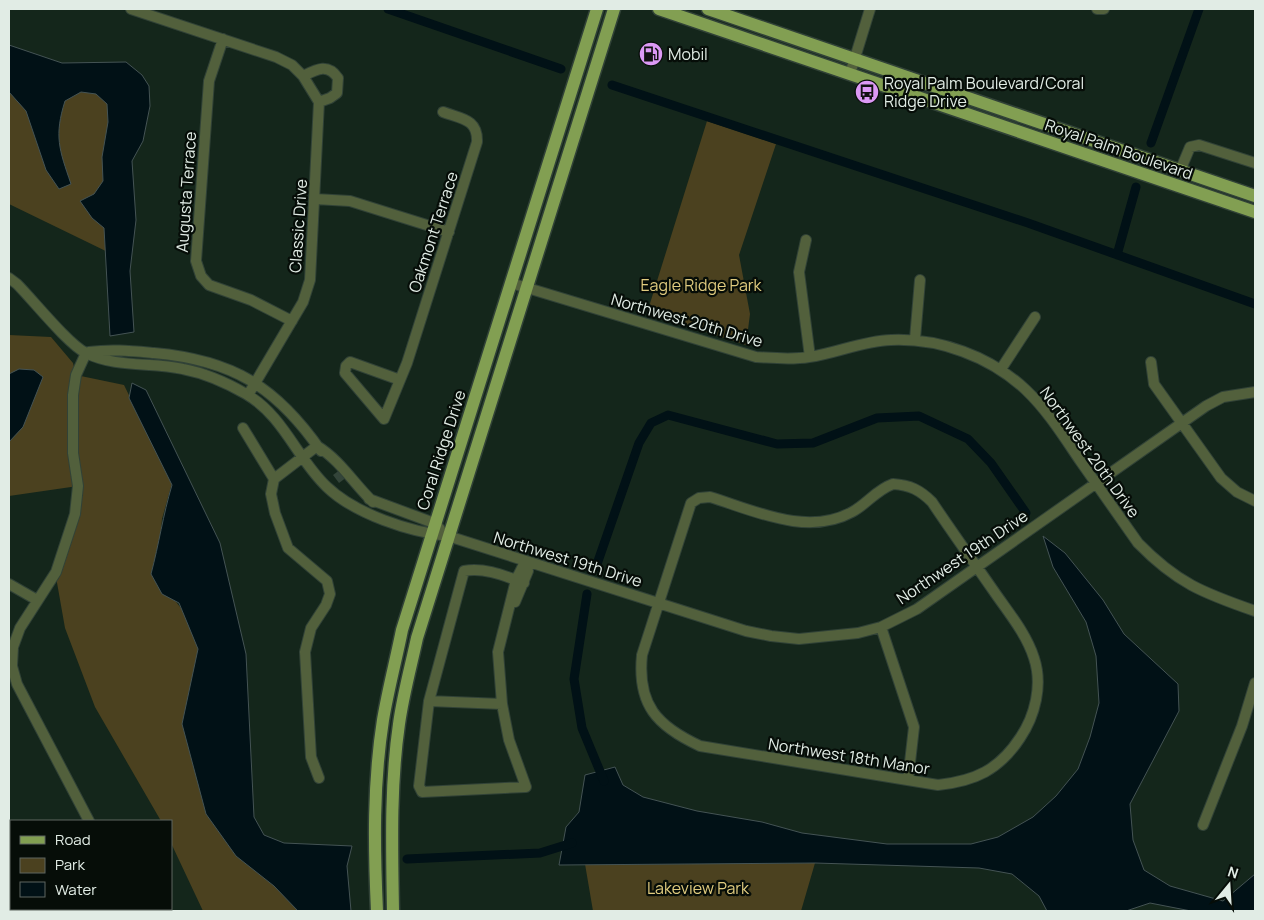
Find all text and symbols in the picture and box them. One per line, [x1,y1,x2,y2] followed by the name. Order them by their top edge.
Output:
[638,41,664,67] fuel station icon: Mobil
[668,43,708,65] place label: Mobil
[884,72,1084,112] place label: Royal Palm Boulevard/Coral Ridge Drive
[854,79,880,105] bus stop icon: Royal Palm Boulevard/Coral Ridge Drive
[1042,113,1196,185] street label: Royal Palm Boulevard
[171,131,201,253] street label: Augusta Terrace
[403,169,463,295] street label: Oakmont Terrace
[284,178,312,274] street label: Classic Drive
[641,274,763,296] park label: Eagle Ridge Park
[609,288,765,352] street label: Northwest 20th Drive
[1035,382,1145,522] street label: Northwest 20th Drive
[411,387,471,513] street label: Coral Ridge Drive
[892,505,1032,609] street label: Northwest 19th Drive
[491,526,645,592] street label: Northwest 19th Drive
[767,732,931,780] street label: Northwest 18th Manor
[10,820,172,910] legend
[55,829,91,850] text: Road
[55,854,85,875] text: Park
[1204,860,1254,910] north arrow
[1225,862,1241,883] text: N
[647,877,750,899] park label: Lakeview Park
[55,879,97,900] text: Water

